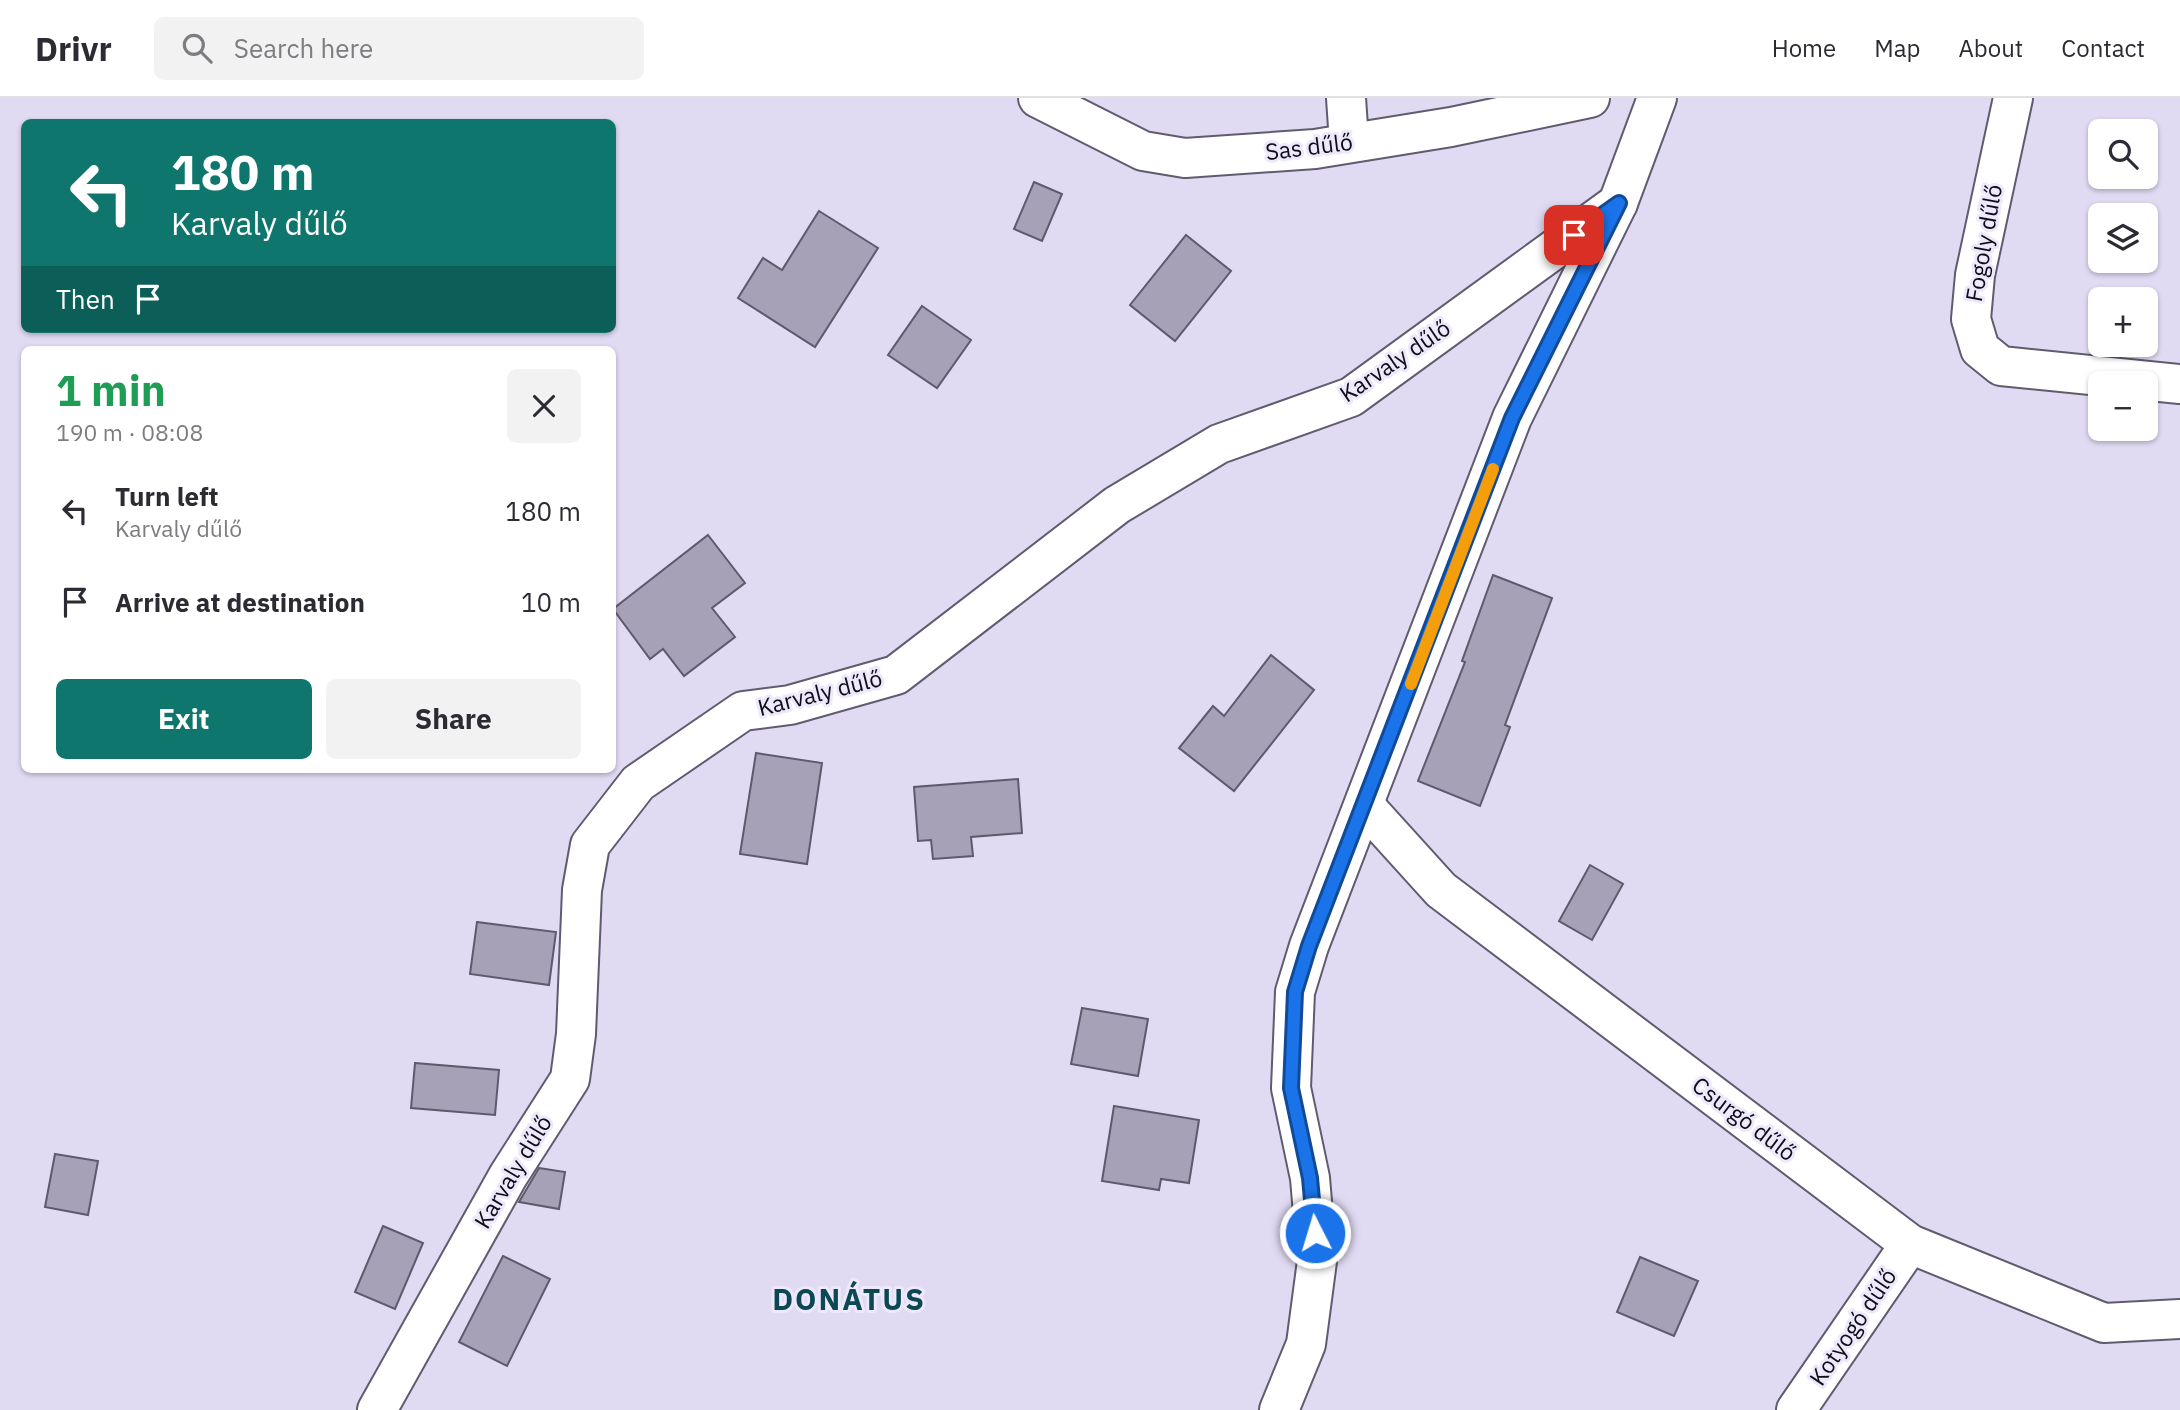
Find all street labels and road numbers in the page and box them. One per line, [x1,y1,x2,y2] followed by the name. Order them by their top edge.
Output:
[1263,126,1354,166] street label: Sas dűlő
[1958,182,2008,304] street label: Fogoly dűlő
[1333,312,1455,408] street label: Karvaly dűlő
[754,662,885,722] street label: Karvaly dűlő
[1687,1069,1802,1167] street label: Csurgó dűlő
[467,1109,558,1234] street label: Karvaly dűlő
[1802,1262,1902,1391] street label: Kotyogó dűlő

